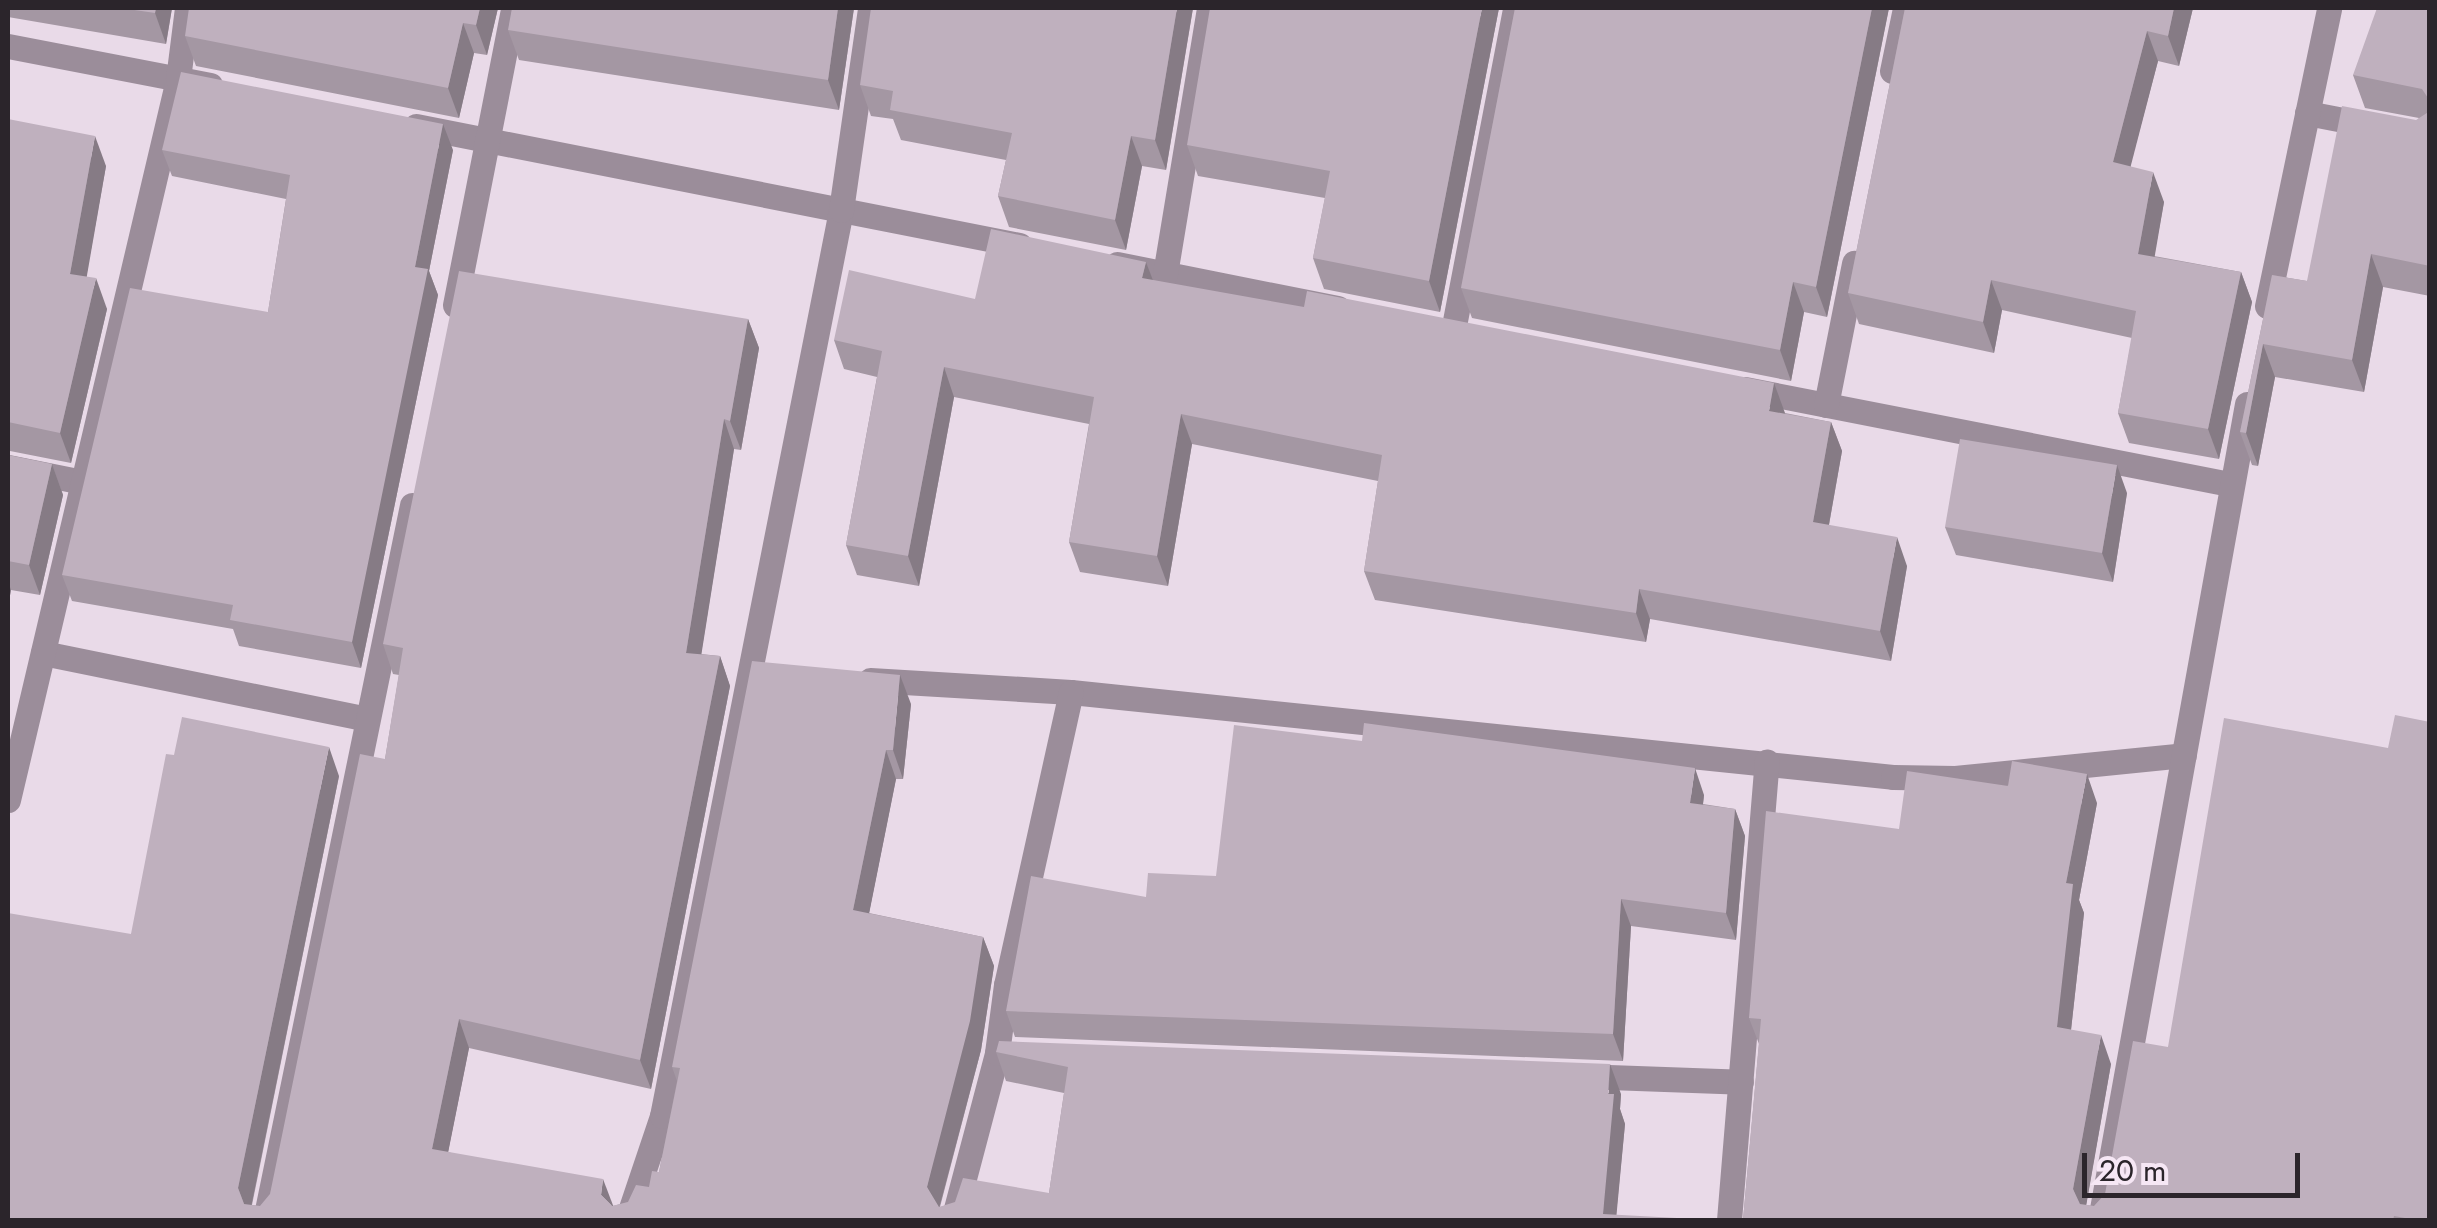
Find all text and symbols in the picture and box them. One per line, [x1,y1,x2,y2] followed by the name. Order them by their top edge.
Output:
[2087,1133,2304,1195] scale bar
[2099,1149,2166,1192] text: 20 m

